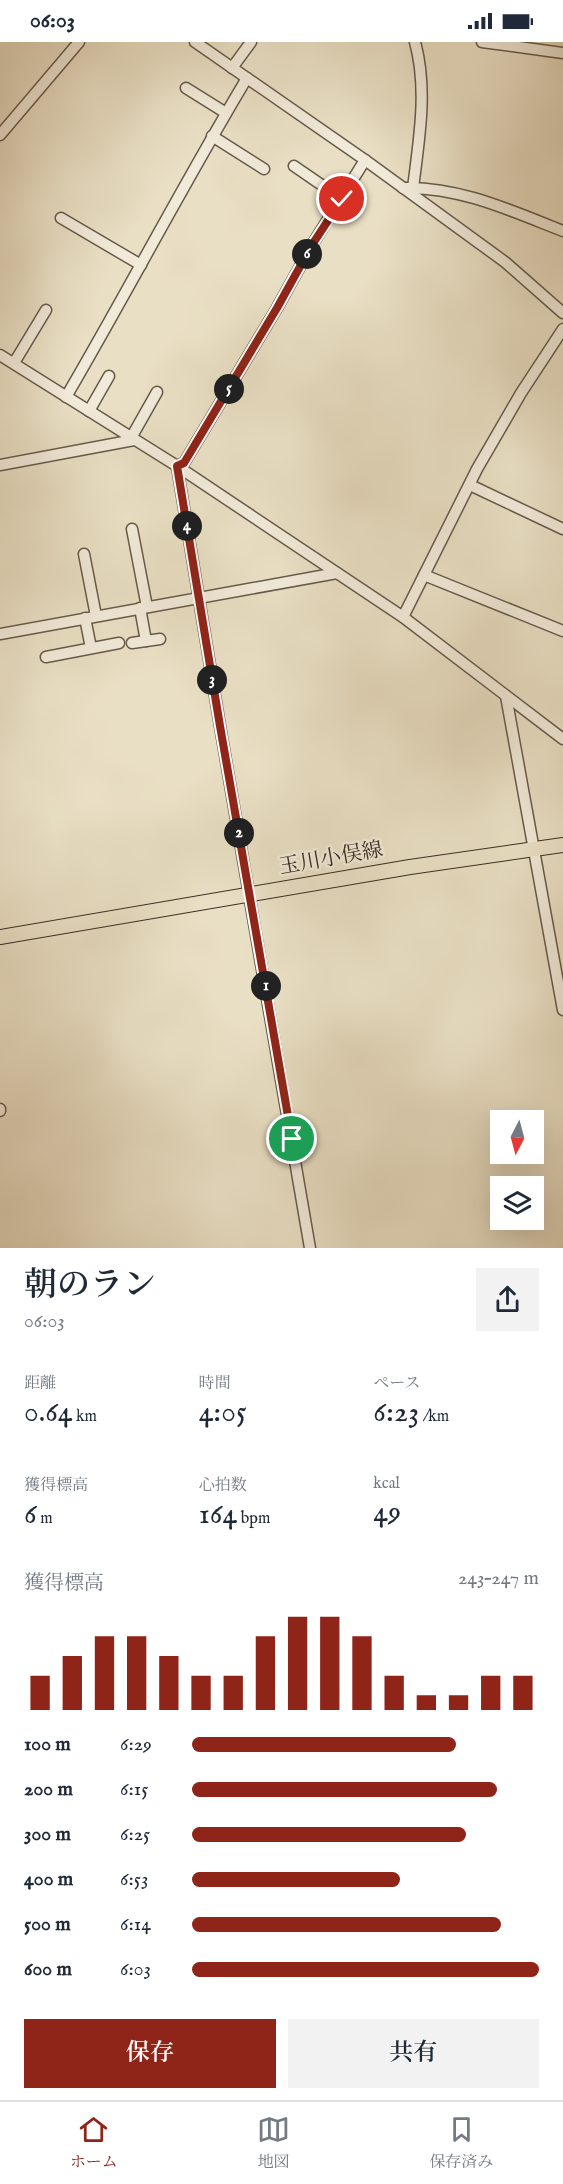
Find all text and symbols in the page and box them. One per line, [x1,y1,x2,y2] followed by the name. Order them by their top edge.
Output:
[30,7,75,35] text: 06:03
[316,173,367,224] pin
[325,182,358,215] icon: check
[292,239,322,269] pin: 6
[304,244,310,264] text: 6
[214,374,244,404] pin: 5
[226,379,232,399] text: 5
[172,511,202,541] pin: 4
[183,516,191,536] text: 4
[197,665,227,695] pin: 3
[209,670,215,690] text: 3
[224,818,254,848] pin: 2
[235,823,243,843] text: 2
[277,837,385,881] street label: 玉川小俣線
[251,971,281,1001] pin: 1
[263,976,269,996] text: 1
[490,1110,544,1164] north arrow
[490,1110,544,1230] map controls
[266,1113,317,1164] pin
[275,1122,308,1155] icon: arrive
[490,1176,544,1230] button: layers
[24,1265,156,1307] text: 朝のラン
[476,1268,539,1331] button: share
[24,1309,65,1334] text: 06:03
[24,1374,56,1394] text: 距離
[199,1374,231,1394] text: 時間
[373,1374,421,1394] text: ペース
[24,1394,73,1432] text: 0.64
[199,1394,247,1432] text: 4:05
[373,1394,419,1432] text: 6:23
[73,1407,97,1427] text: km
[419,1407,449,1427] text: /km
[373,1474,400,1494] text: kcal
[24,1476,88,1496] text: 獲得標高
[199,1476,247,1496] text: 心拍数
[373,1494,401,1532] text: 49
[24,1496,37,1534] text: 6
[199,1496,237,1534] text: 164
[37,1509,53,1529] text: m
[237,1509,270,1529] text: bpm
[458,1566,539,1591] text: 243–247 m
[24,1571,104,1596] text: 獲得標高
[24,1732,71,1757] text: 100 m
[120,1732,152,1757] text: 6:29
[24,1777,73,1802] text: 200 m
[120,1777,148,1802] text: 6:15
[24,1822,71,1847] text: 300 m
[120,1822,150,1847] text: 6:25
[24,1867,73,1892] text: 400 m
[120,1867,148,1892] text: 6:53
[24,1912,71,1937] text: 500 m
[120,1912,151,1937] text: 6:14
[24,1957,72,1982] text: 600 m
[120,1957,151,1982] text: 6:03
[24,2019,276,2088] button: 保存
[288,2019,539,2088] button: 共有
[70,2113,118,2173] tab: ホーム
[257,2113,290,2173] tab: 地図
[429,2113,493,2173] tab: 保存済み

